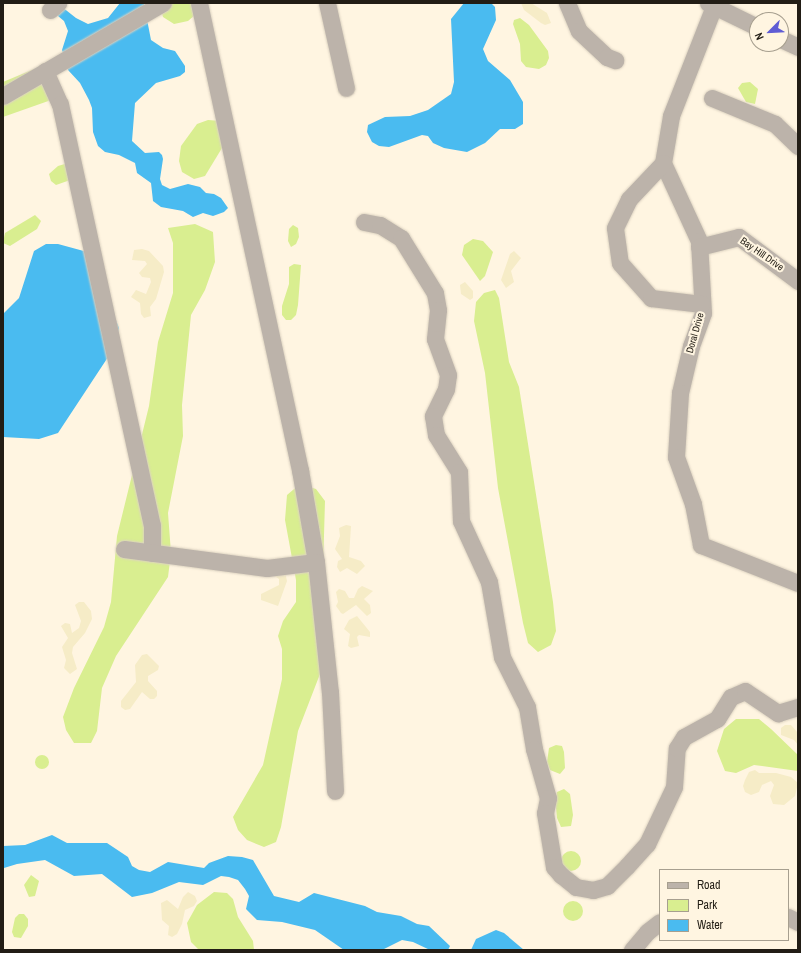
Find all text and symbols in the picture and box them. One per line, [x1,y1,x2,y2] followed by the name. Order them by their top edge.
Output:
[749,12,789,52] north arrow
[751,31,767,42] text: N
[738,235,786,273] street label: Bay Hill Drive
[684,311,706,355] street label: Doral Drive
[659,869,789,941] legend
[697,877,721,893] text: Road
[697,897,717,913] text: Park
[697,917,723,933] text: Water

